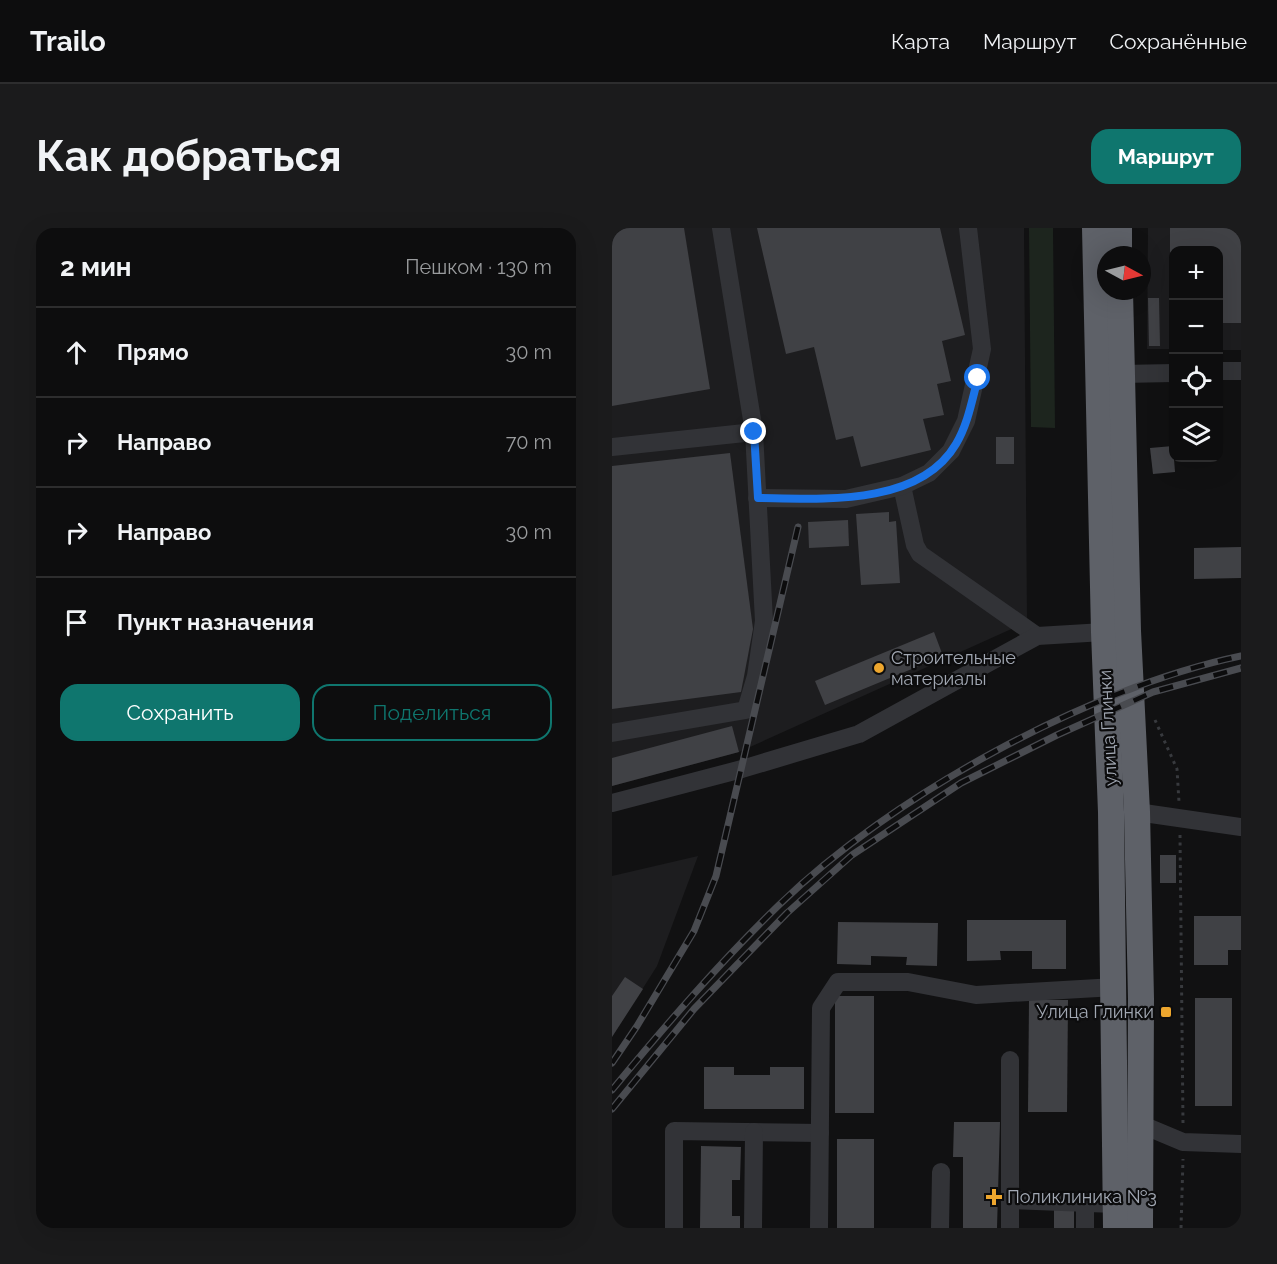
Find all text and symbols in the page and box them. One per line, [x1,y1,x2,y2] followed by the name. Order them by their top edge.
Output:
[30,25,106,58] text: Trailo
[891,29,950,54] text: Карта
[983,29,1076,54] text: Маршрут
[1109,29,1247,54] text: Сохранённые
[1091,129,1241,184] button: Маршрут
[36,132,342,181] text: Как добраться
[1097,246,1151,300] north arrow
[1169,246,1223,462] map controls
[1169,246,1223,300] button: +
[60,252,132,282] text: 2 мин
[405,255,552,279] text: Пешком · 130 m
[1169,300,1223,354] button: −
[60,336,93,369] icon: ahead
[117,339,189,365] text: Прямо
[506,340,552,364] text: 30 m
[1169,354,1223,408] button: locate
[964,364,990,390] route start
[1169,408,1223,462] button: layers
[740,418,766,444] route end
[60,426,93,459] icon: right
[117,429,211,455] text: Направо
[506,430,552,454] text: 70 m
[60,516,93,549] icon: right
[117,519,211,545] text: Направо
[506,520,552,544] text: 30 m
[60,606,93,639] icon: arrive
[117,609,314,635] text: Пункт назначения
[891,647,1016,689] place label: Строительные материалы
[872,661,886,675] marker: Строительные материалы
[1094,669,1121,787] street label: улица Глинки
[60,684,300,741] button: Сохранить
[312,684,552,741] button: Поделиться
[1036,1001,1154,1022] place label: Улица Глинки
[1159,1005,1173,1019] marker: Улица Глинки
[1007,1186,1157,1207] place label: Поликлиника №3
[985,1188,1003,1206] marker: Поликлиника №3

